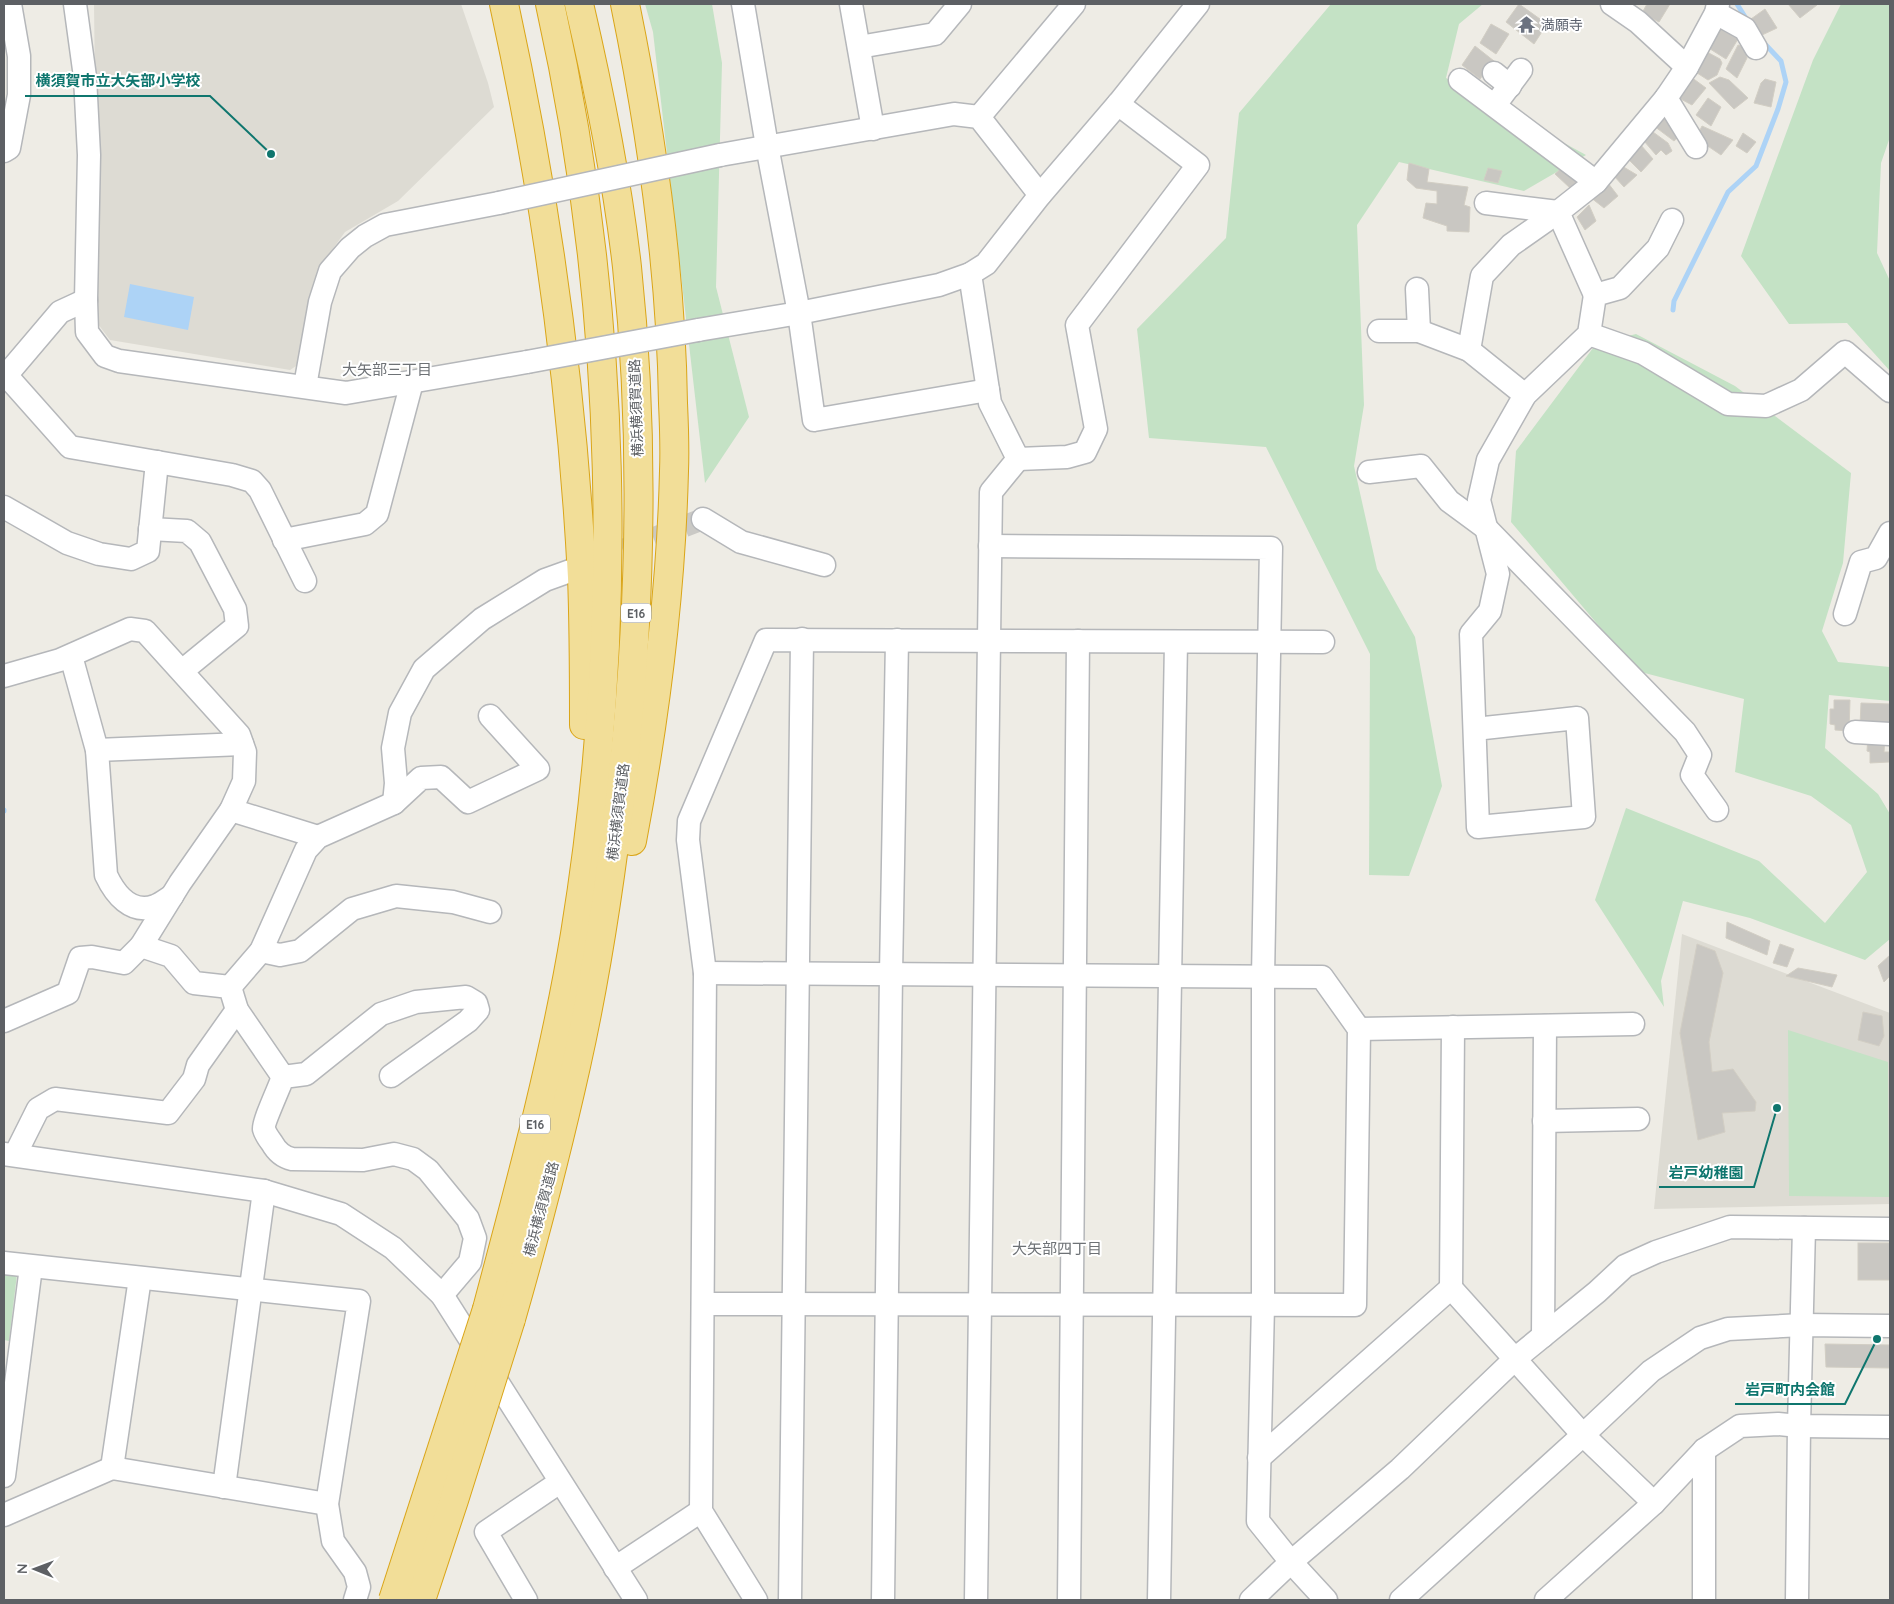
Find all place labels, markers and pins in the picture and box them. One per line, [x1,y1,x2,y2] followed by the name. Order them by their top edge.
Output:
[1517,15,1537,35] temple icon: 満願寺
[1541,16,1583,34] place label: 満願寺
[25,66,210,96] callout: 横須賀市立大矢部小学校
[1659,1157,1754,1187] callout: 岩戸幼稚園
[1735,1374,1845,1404] callout: 岩戸町内会館

